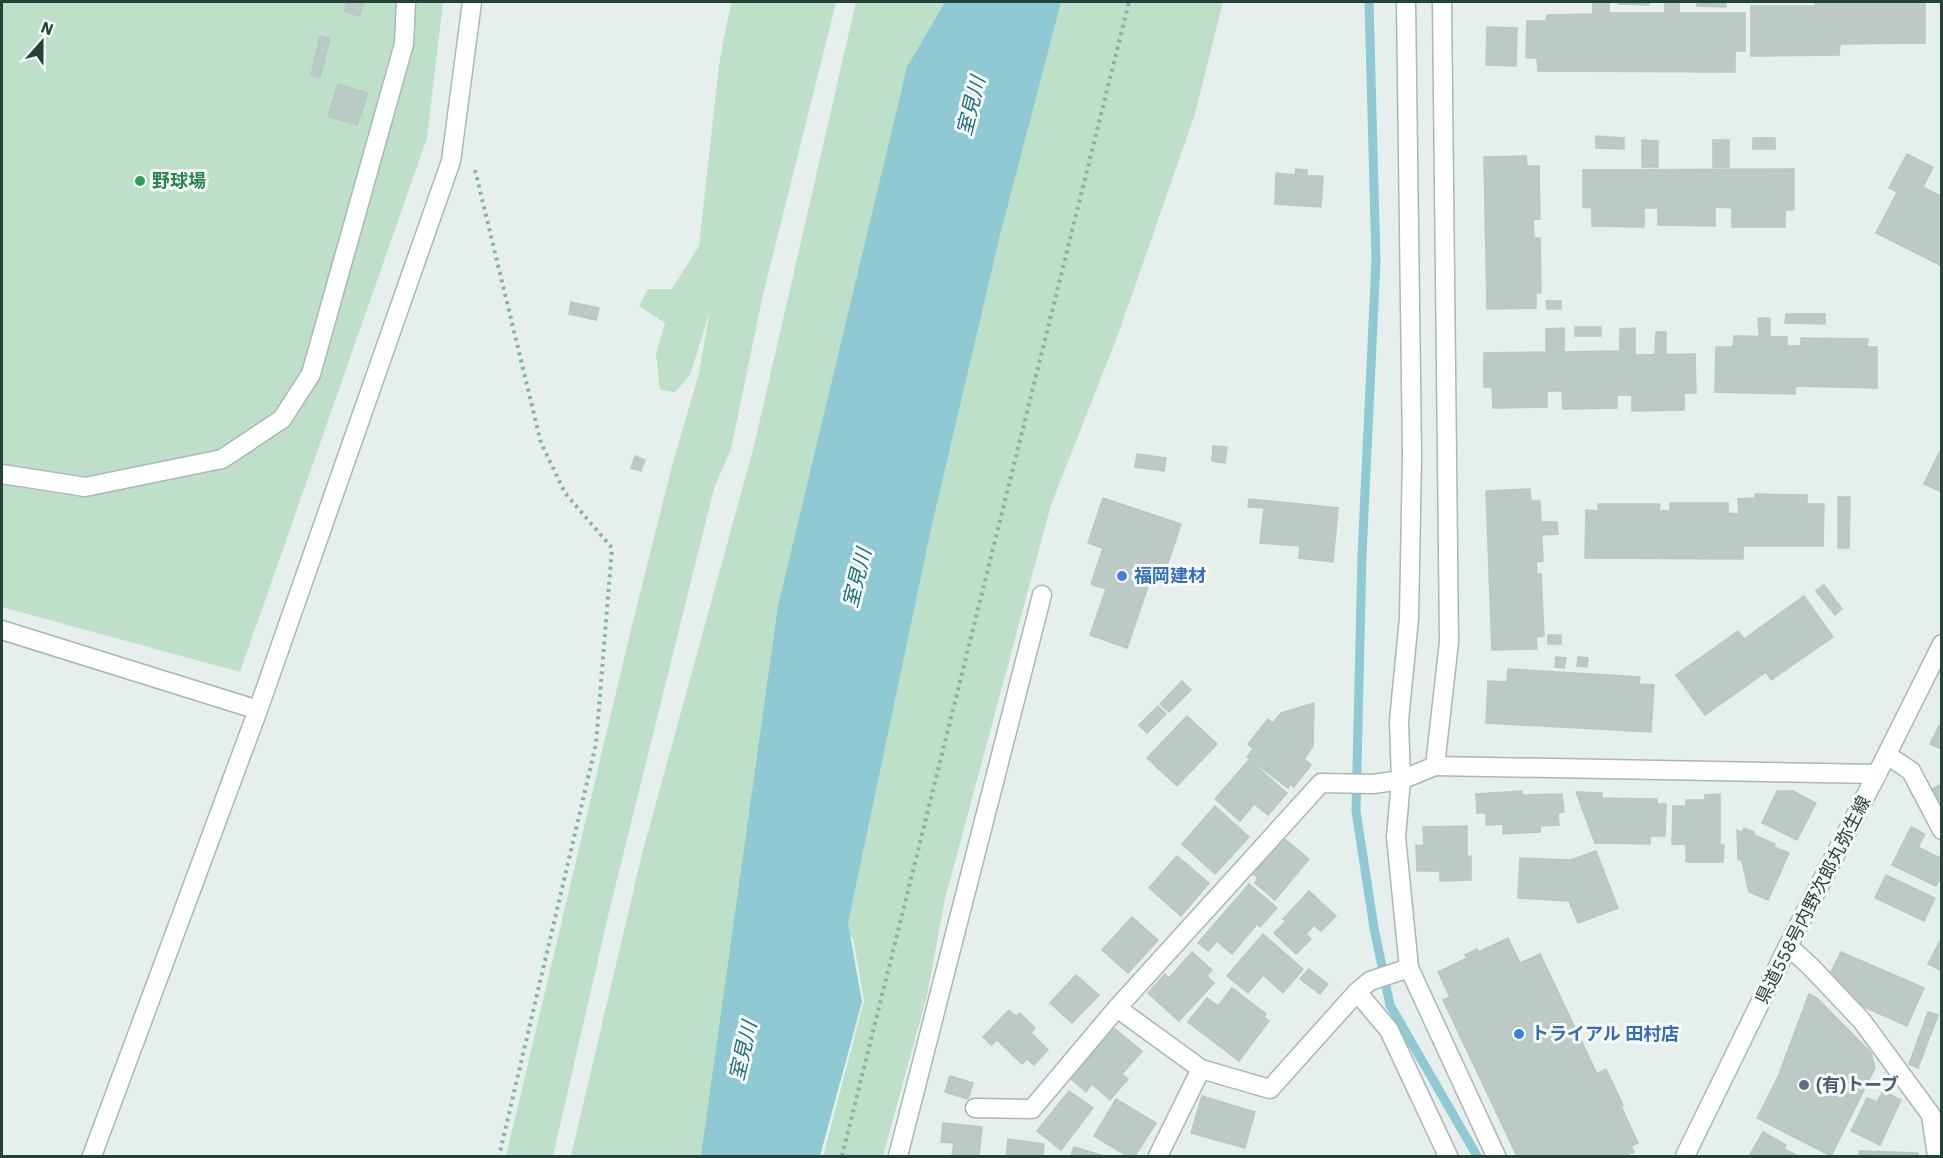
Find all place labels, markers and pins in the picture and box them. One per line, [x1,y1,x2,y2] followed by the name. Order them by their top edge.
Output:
[152,169,206,192] place label: 野球場
[133,174,147,188] marker: 野球場
[1134,564,1206,587] place label: 福岡建材
[1115,569,1129,583] marker: 福岡建材
[1531,1022,1679,1045] place label: トライアル 田村店
[1512,1027,1526,1041] marker: トライアル 田村店
[1816,1073,1899,1096] place label: (有)トーブ
[1797,1078,1811,1092] marker: (有)トーブ

